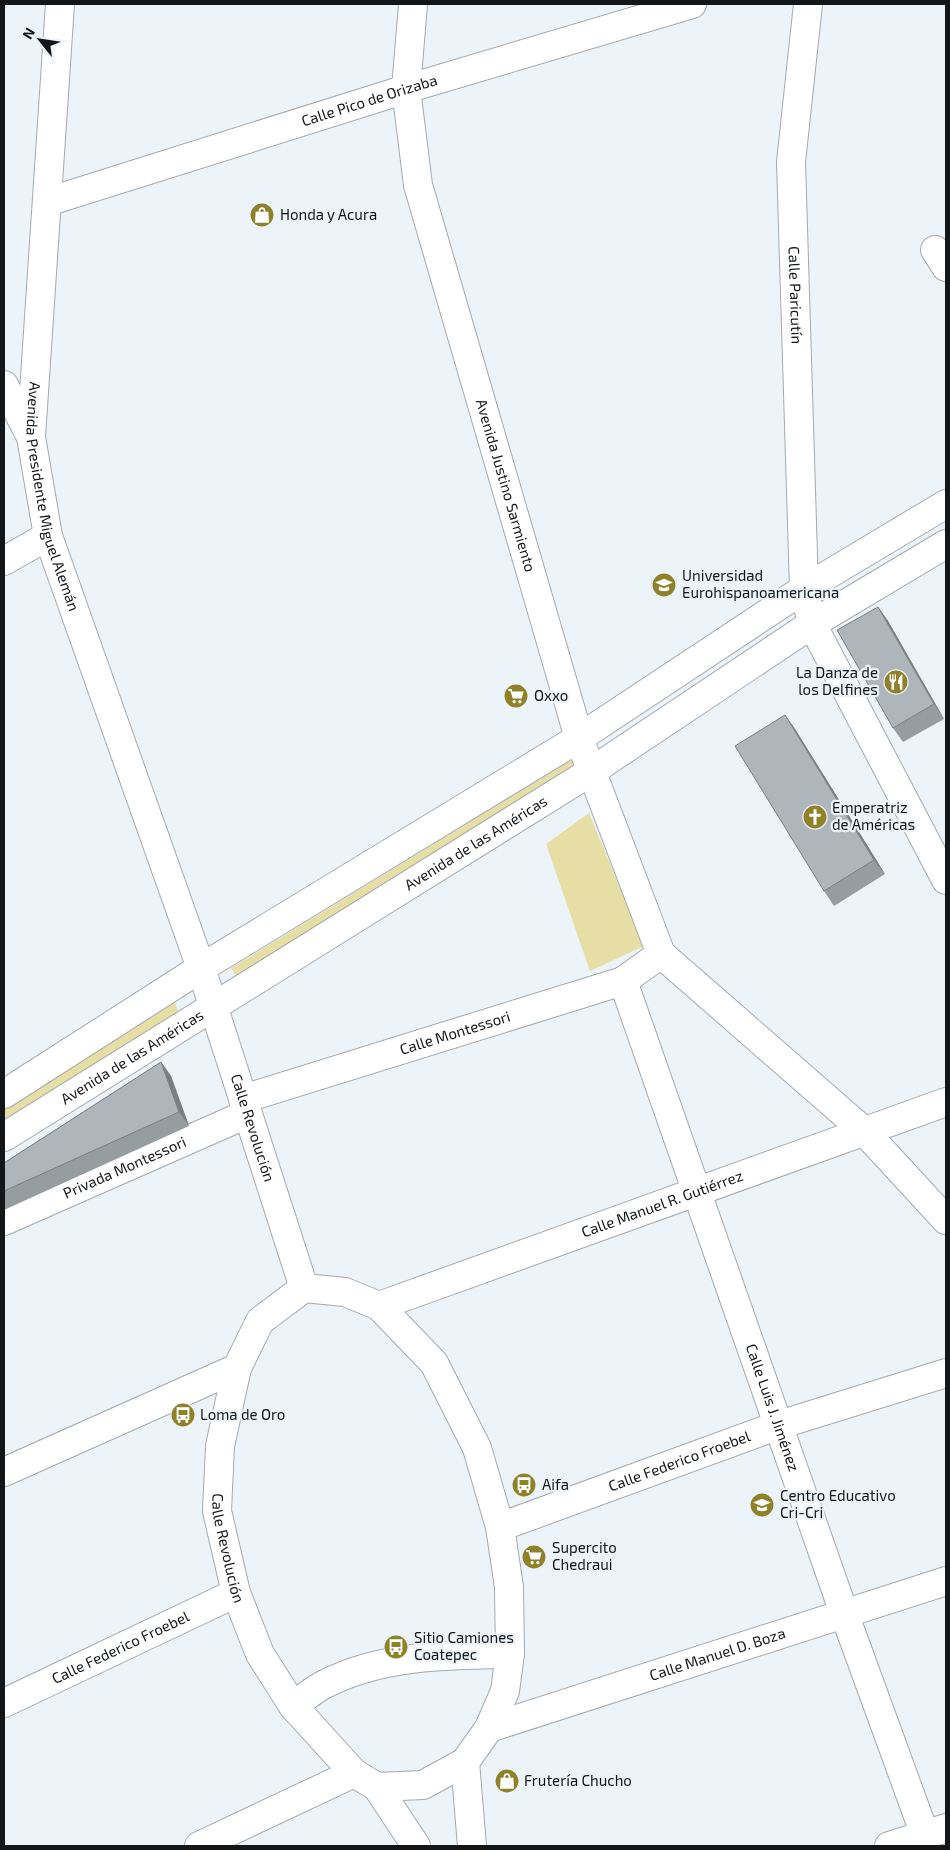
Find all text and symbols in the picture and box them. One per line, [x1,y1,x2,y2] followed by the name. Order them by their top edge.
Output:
[15,15,65,65] north arrow
[18,25,38,42] text: N
[299,70,439,129] street label: Calle Pico de Orizaba
[249,202,275,228] shop icon: Honda y Acura
[280,205,377,223] place label: Honda y Acura
[786,246,807,344] street label: Calle Paricutín
[23,381,84,613] street label: Avenida Presidente Miguel Alemán
[473,397,540,574] street label: Avenida Justino Sarmiento
[682,566,839,601] place label: Universidad Eurohispanoamericana
[651,572,677,598] school or university icon: Universidad Eurohispanoamericana
[796,663,878,698] place label: La Danza de los Delfines
[883,669,909,695] restaurant icon: La Danza de los Delfines
[503,683,529,709] supermarket icon: Oxxo
[534,686,568,704] place label: Oxxo
[401,791,550,893] street label: Avenida de las Américas
[832,798,915,833] place label: Emperatriz de Américas
[802,804,828,830] church icon: Emperatriz de Américas
[57,1005,206,1107] street label: Avenida de las Américas
[397,1007,512,1058] street label: Calle Montessori
[228,1071,279,1184] street label: Calle Revolución
[60,1132,189,1202] street label: Privada Montessori
[579,1166,745,1240] street label: Calle Manuel R. Gutiérrez
[743,1341,804,1474] street label: Calle Luis J. Jiménez
[170,1402,196,1428] bus stop icon: Loma de Oro
[200,1405,285,1423] place label: Loma de Oro
[606,1426,753,1495] street label: Calle Federico Froebel
[511,1472,537,1498] bus stop icon: Aifa
[542,1475,569,1493] place label: Aifa
[780,1486,896,1521] place label: Centro Educativo Cri-Cri
[749,1492,775,1518] school or university icon: Centro Educativo Cri-Cri
[209,1493,249,1605] street label: Calle Revolución
[552,1538,617,1573] place label: Supercito Chedraui
[521,1544,547,1570] supermarket icon: Supercito Chedraui
[49,1606,192,1687] street label: Calle Federico Froebel
[647,1623,787,1684] street label: Calle Manuel D. Boza
[414,1628,514,1663] place label: Sitio Camiones Coatepec
[383,1634,409,1660] bus stop icon: Sitio Camiones Coatepec
[494,1768,520,1794] shop icon: Frutería Chucho
[524,1771,632,1789] place label: Frutería Chucho

